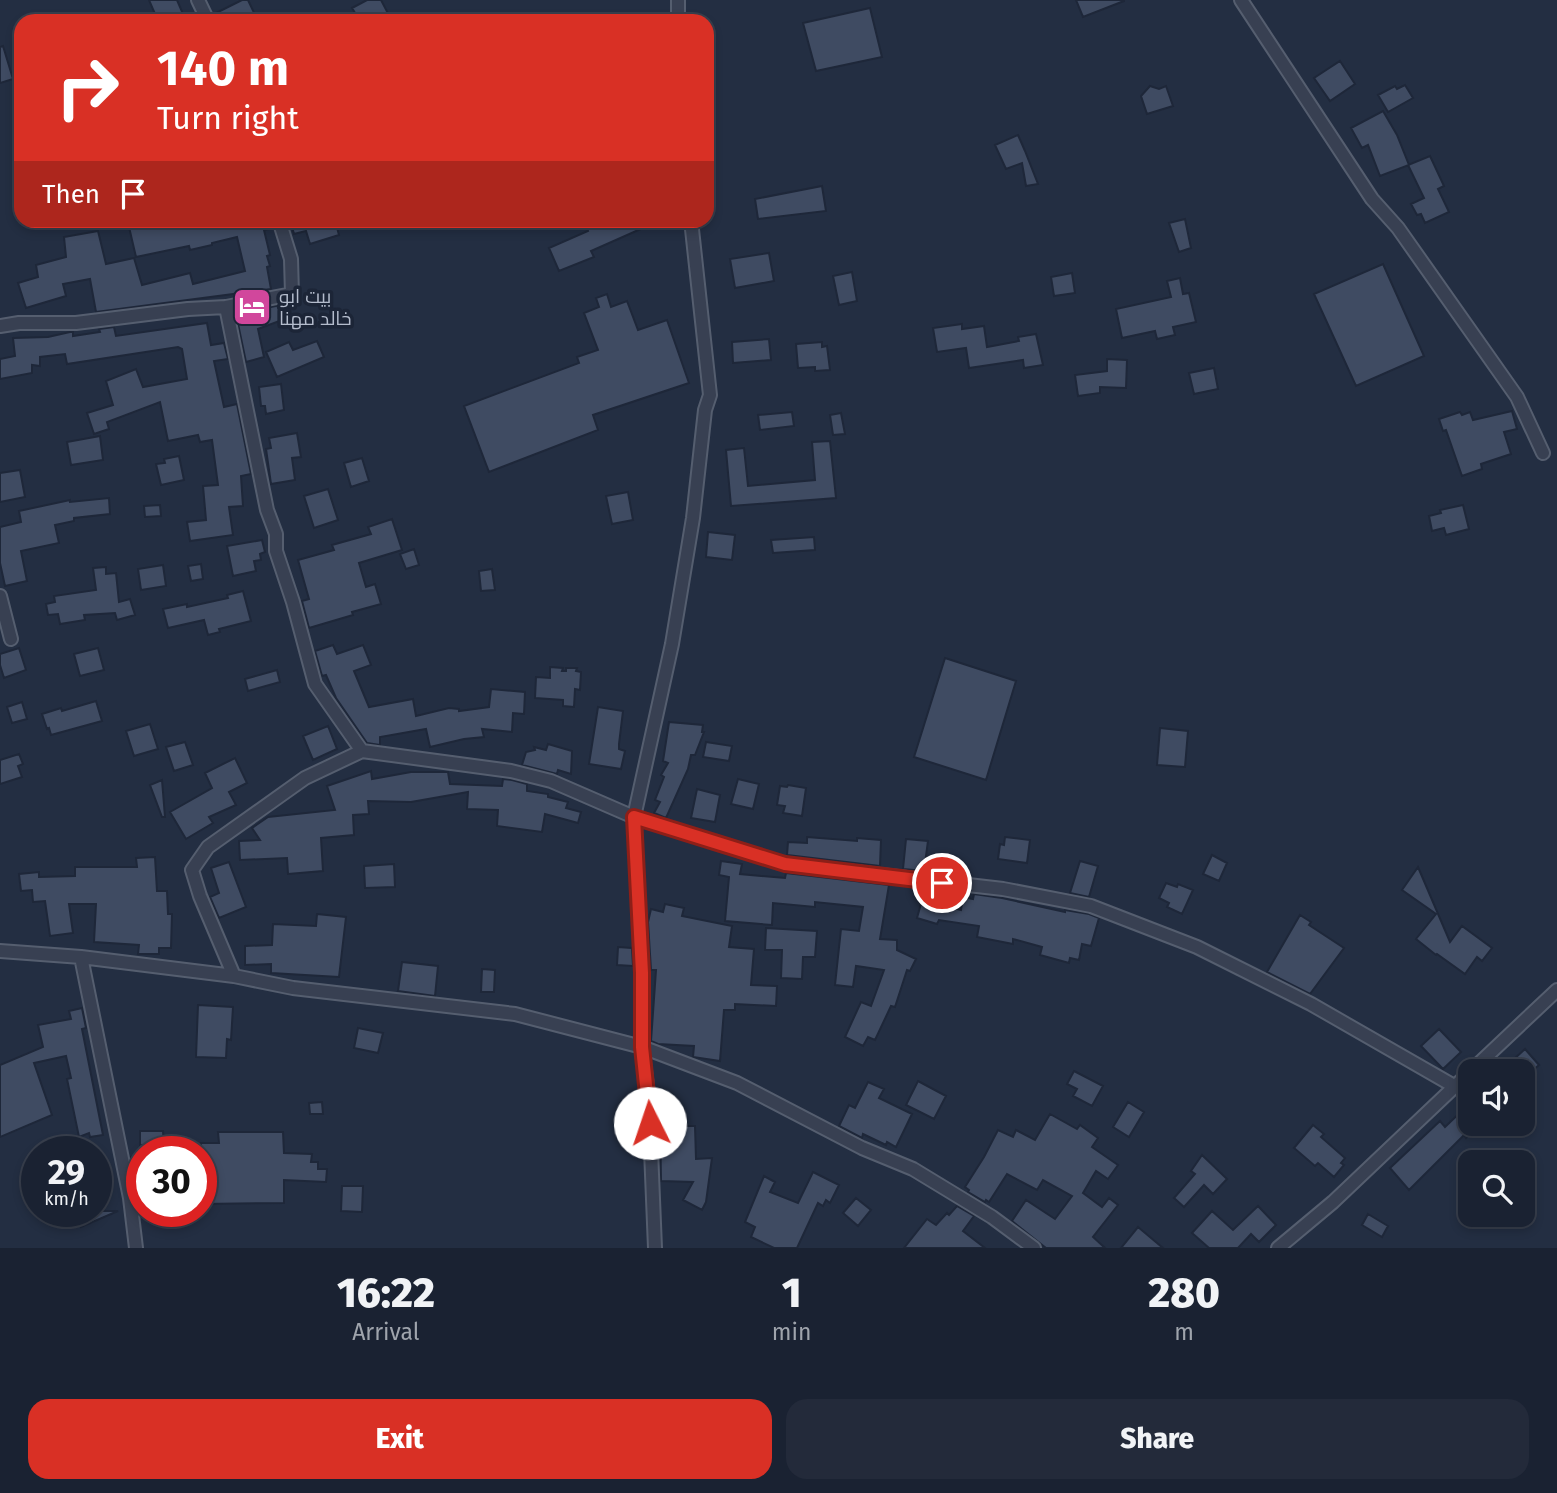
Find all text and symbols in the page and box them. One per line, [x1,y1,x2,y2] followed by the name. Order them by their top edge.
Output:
[157,39,289,98] text: 140 m
[42,42,133,133] icon: right
[157,99,299,137] text: Turn right
[114,175,152,213] icon: arrive
[42,179,100,210] text: Then
[279,285,352,330] place label: بيت ابو خالد مهنا
[231,286,273,328] hotel icon: بيت ابو خالد مهنا
[912,853,972,913] pin
[923,864,961,902] icon: arrive
[1458,1059,1535,1227] map controls
[1458,1059,1535,1136] button: sound
[613,1086,687,1160] position arrow
[126,1136,217,1227] speed limit sign: 30
[1458,1150,1535,1227] button: search
[48,1151,85,1193] text: 29
[44,1188,89,1210] text: km/h
[337,1268,435,1318] text: 16:22
[782,1268,802,1318] text: 1
[1148,1268,1220,1318] text: 280
[352,1318,420,1346] text: Arrival
[772,1318,811,1346] text: min
[1174,1318,1194,1346] text: m
[28,1399,772,1479] button: Exit
[786,1399,1529,1479] button: Share

